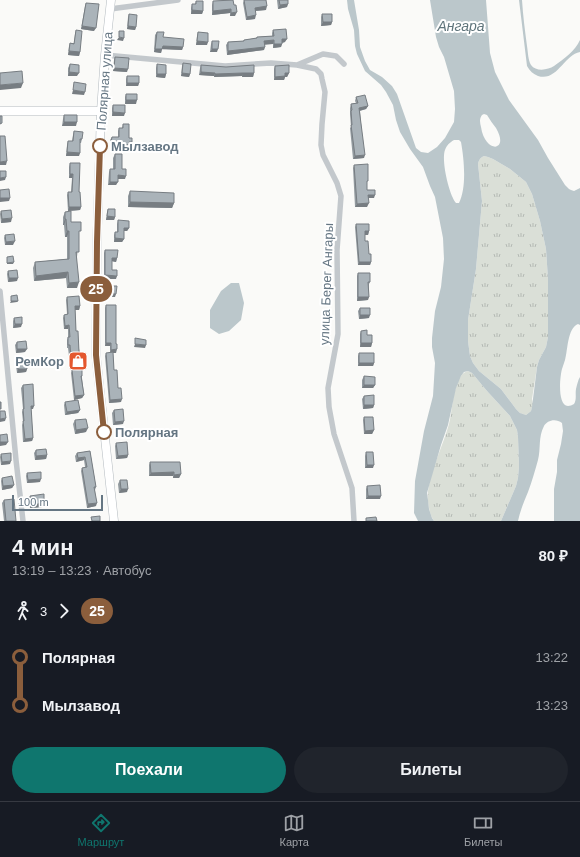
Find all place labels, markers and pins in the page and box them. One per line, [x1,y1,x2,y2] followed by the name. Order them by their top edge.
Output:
[92,138,108,154] marker: Мылзавод
[111,139,179,154] place label: Мылзавод
[67,350,89,372] shop icon: РемКор
[15,354,64,369] place label: РемКор
[96,424,112,440] marker: Полярная
[115,425,178,440] place label: Полярная

